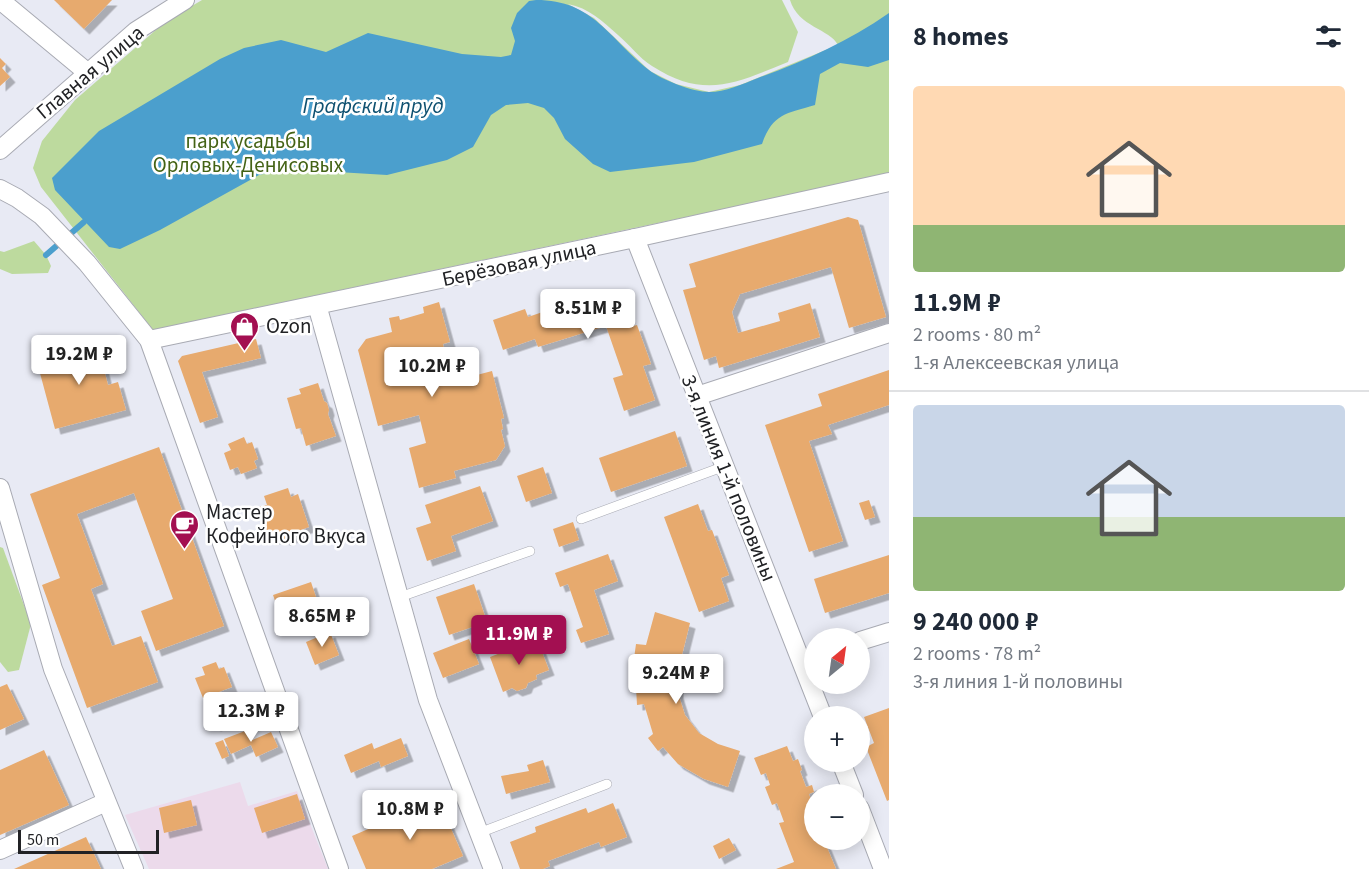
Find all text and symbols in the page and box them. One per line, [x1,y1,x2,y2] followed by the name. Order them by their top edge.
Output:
[29,18,151,126] street label: Главная улица
[913,18,1008,55] text: 8 homes
[1312,20,1345,53] icon: filters
[302,90,444,122] water label: Графский пруд
[1075,125,1183,233] icon: home
[153,126,344,180] park label: парк усадьбы Орловых-Денисовых
[439,232,599,294] street label: Берёзовая улица
[913,284,1001,321] text: 11.9M ₽
[533,289,643,340] pin: 8.51M ₽
[554,294,622,322] text: 8.51M ₽
[229,310,261,352] shop icon: Ozon
[266,311,311,341] place label: Ozon
[913,321,1041,349] text: 2 rooms · 80 m²
[24,335,134,386] pin: 19.2M ₽
[45,340,113,368] text: 19.2M ₽
[377,347,487,398] pin: 10.2M ₽
[913,349,1119,377] text: 1-я Алексеевская улица
[398,352,466,380] text: 10.2M ₽
[674,370,784,586] street label: 3-я линия 1-й половины
[1075,444,1183,552] icon: home
[206,497,366,551] place label: Мастер Кофейного Вкуса
[169,508,201,550] cafe icon: Мастер Кофейного Вкуса
[267,597,377,648] pin: 8.65M ₽
[288,602,356,630] text: 8.65M ₽
[913,603,1038,640] text: 9 240 000 ₽
[464,615,574,666] pin: 11.9M ₽
[485,620,553,648] text: 11.9M ₽
[804,628,870,694] north arrow
[804,628,870,850] map controls
[913,640,1041,668] text: 2 rooms · 78 m²
[621,654,731,705] pin: 9.24M ₽
[642,659,710,687] text: 9.24M ₽
[913,668,1123,696] text: 3-я линия 1-й половины
[196,692,306,743] pin: 12.3M ₽
[217,697,285,725] text: 12.3M ₽
[804,706,870,772] button: +
[804,784,870,850] button: −
[355,790,465,841] pin: 10.8M ₽
[376,795,444,823] text: 10.8M ₽
[18,827,159,854] scale bar
[27,829,59,851] text: 50 m

